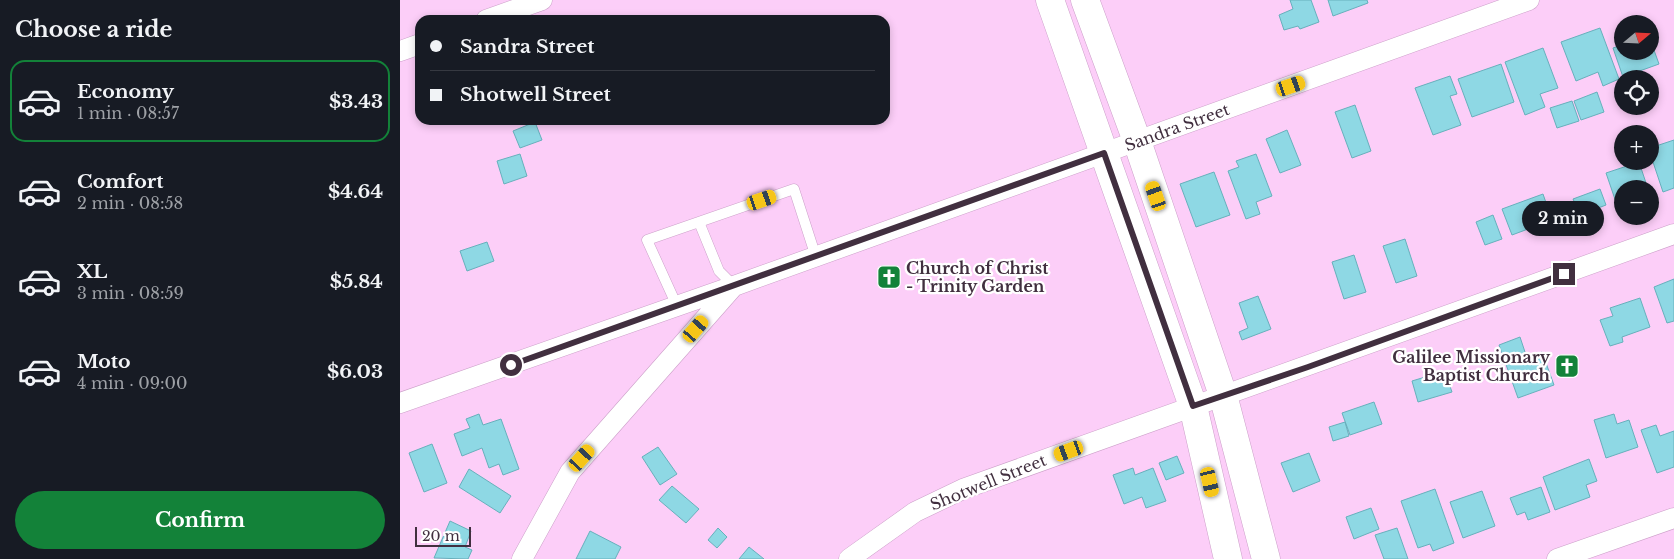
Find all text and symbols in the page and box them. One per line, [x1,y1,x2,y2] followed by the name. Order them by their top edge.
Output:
[1614,15,1659,60] north arrow
[1614,15,1659,225] map controls
[15,16,172,43] text: Choose a ride
[460,35,595,58] text: Sandra Street
[1614,70,1659,115] button: locate
[1274,74,1307,98] car
[17,79,62,124] icon: car
[77,80,174,103] text: Economy
[460,83,611,106] text: Shotwell Street
[329,90,383,113] text: $3.43
[1122,99,1232,155] street label: Sandra Street
[77,103,179,123] text: 1 min · 08:57
[1614,125,1659,170] button: +
[17,169,62,214] icon: car
[77,170,164,193] text: Comfort
[1144,179,1167,213] car
[328,180,383,203] text: $4.64
[1614,180,1659,225] button: −
[745,188,778,212] car
[77,193,183,213] text: 2 min · 08:58
[1523,202,1605,236] callout: 2 min
[1538,208,1588,228] text: 2 min
[906,258,1049,296] place label: Church of Christ - Trinity Garden
[17,259,62,304] icon: car
[77,260,107,283] text: XL
[1553,263,1575,285] route end
[876,264,902,290] church icon: Church of Christ - Trinity Garden
[330,270,383,293] text: $5.84
[77,283,184,303] text: 3 min · 08:59
[680,313,711,345] car
[1392,347,1551,385] place label: Galilee Missionary Baptist Church
[17,349,62,394] icon: car
[77,350,131,373] text: Moto
[1554,353,1580,379] church icon: Galilee Missionary Baptist Church
[500,354,522,376] route start
[327,360,383,383] text: $6.03
[77,373,187,393] text: 4 min · 09:00
[1052,439,1085,463] car
[566,442,597,474] car
[927,450,1049,514] street label: Shotwell Street
[1199,466,1220,498] car
[15,491,385,549] button: Confirm
[415,524,471,547] scale bar
[422,527,460,545] text: 20 m

